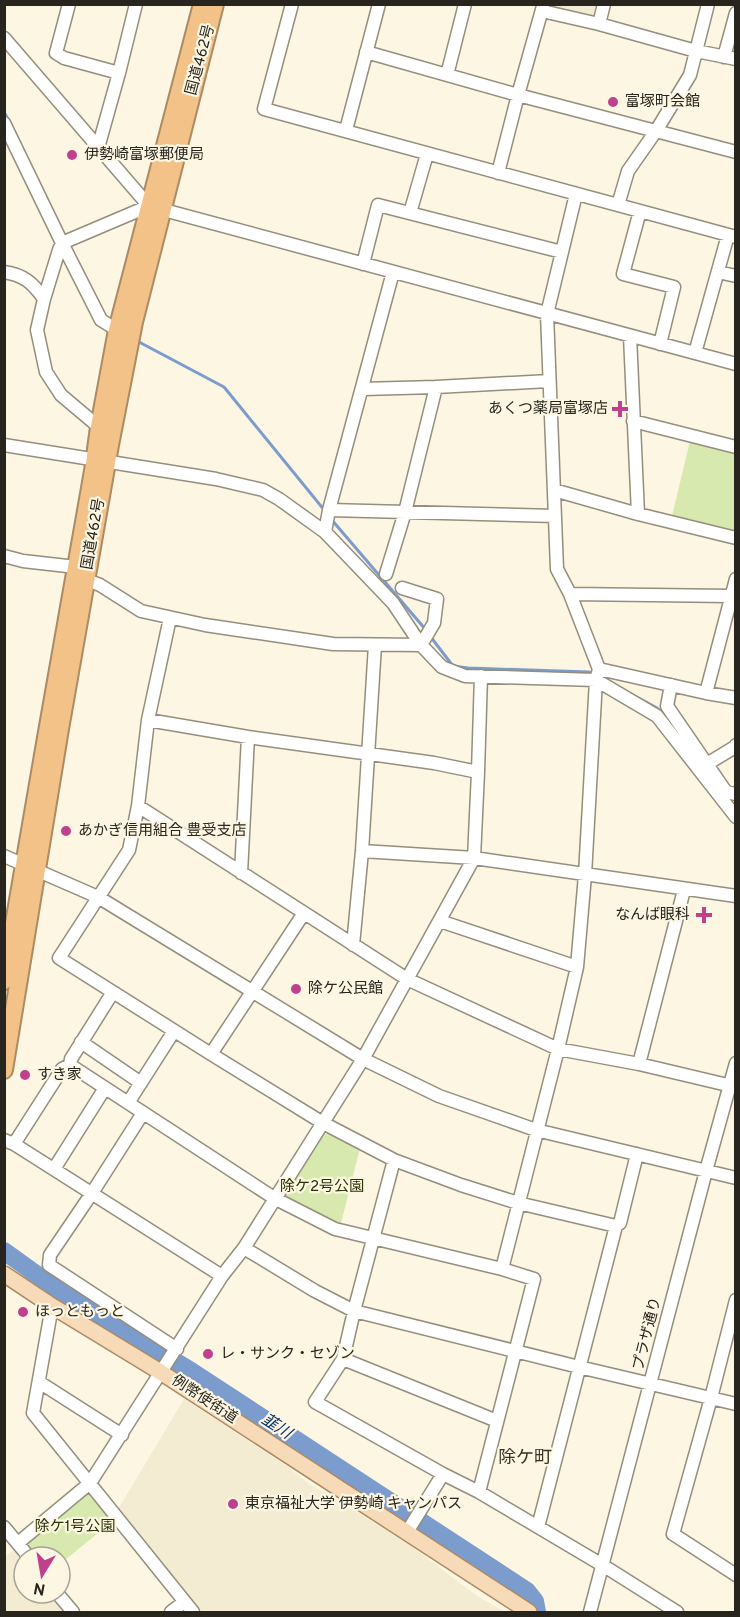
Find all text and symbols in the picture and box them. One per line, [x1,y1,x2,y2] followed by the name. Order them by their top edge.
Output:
[182,23,220,97] street label: 国道462号
[625,93,700,112] place label: 富塚町会館
[606,95,620,109] marker: 富塚町会館
[84,146,204,165] place label: 伊勢崎富塚郵便局
[65,148,79,162] marker: 伊勢崎富塚郵便局
[488,400,608,419] place label: あくつ薬局富塚店
[613,402,627,416] marker: あくつ薬局富塚店
[78,497,110,571] street label: 国道462号
[78,822,247,841] place label: あかぎ信用組合 豊受支店
[59,824,73,838] marker: あかぎ信用組合 豊受支店
[615,906,690,925] place label: なんば眼科
[695,906,713,924] marker: なんば眼科
[308,980,383,999] place label: 除ケ公民館
[289,982,303,996] marker: 除ケ公民館
[37,1066,82,1085] place label: すき家
[18,1068,32,1082] marker: すき家
[280,1178,364,1197] park label: 除ケ2号公園
[630,1295,666,1373] street label: プラザ通り
[35,1303,125,1322] place label: ほっともっと
[16,1305,30,1319] marker: ほっともっと
[220,1345,355,1364] place label: レ・サンク・セゾン
[201,1347,215,1361] marker: レ・サンク・セゾン
[167,1371,241,1428] street label: 例幣使街道
[257,1410,297,1445] water label: 韮川
[498,1447,552,1470] district label: 除ケ町
[245,1495,462,1514] place label: 東京福祉大学 伊勢崎 キャンパス
[226,1497,240,1511] marker: 東京福祉大学 伊勢崎 キャンパス
[35,1518,115,1537] park label: 除ケ1号公園
[12,1545,72,1605] north arrow
[32,1577,47,1599] text: N

